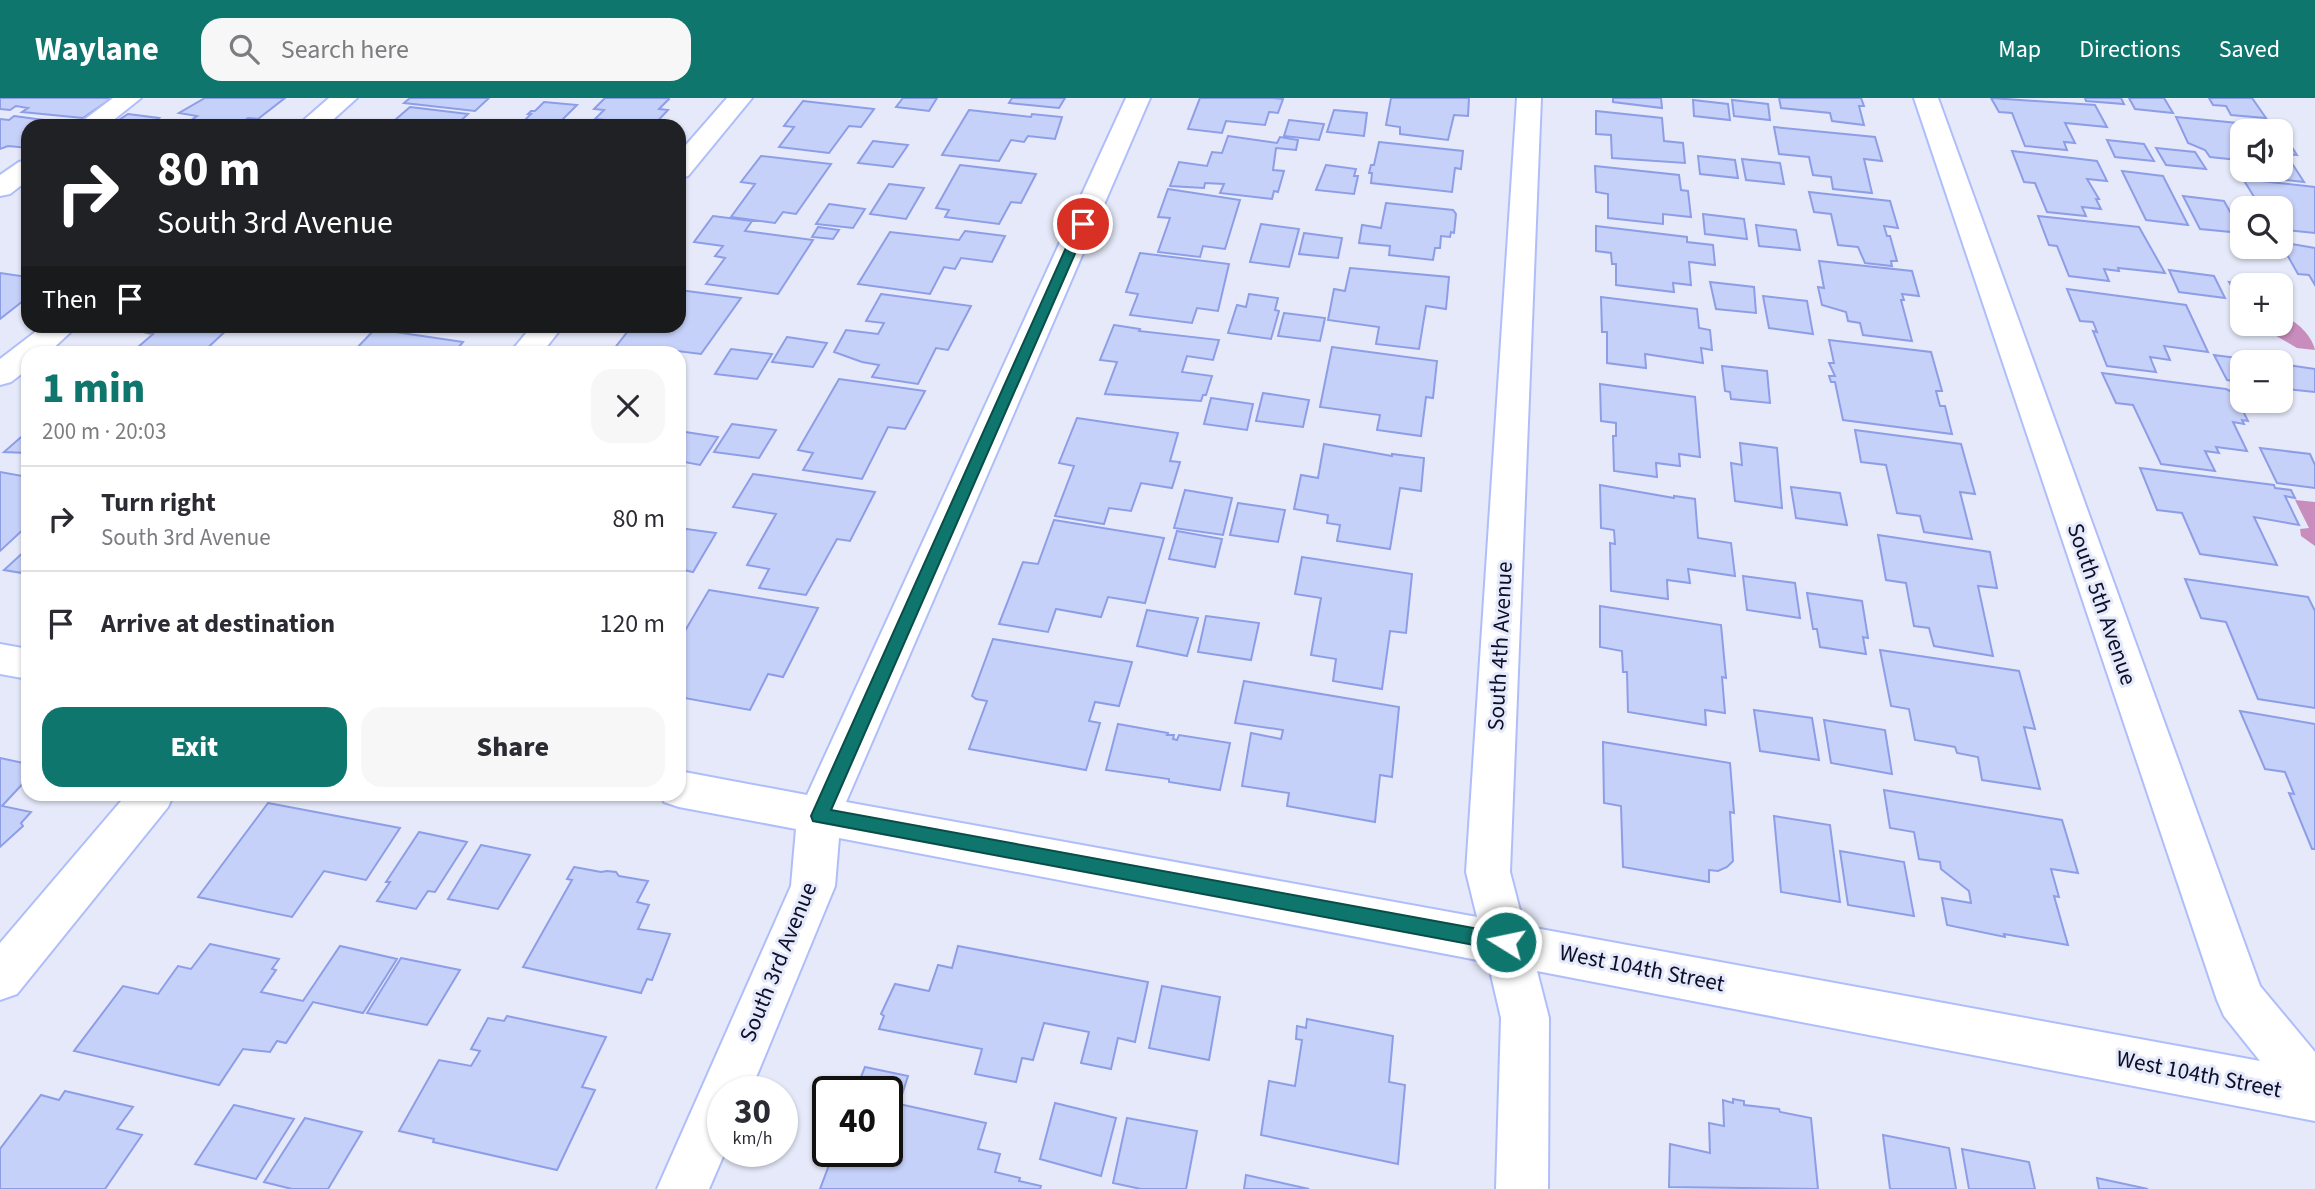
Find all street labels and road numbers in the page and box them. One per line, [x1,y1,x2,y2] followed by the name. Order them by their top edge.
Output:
[2059,519,2145,689] street label: South 5th Avenue
[1479,561,1521,731] street label: South 4th Avenue
[731,877,825,1047] street label: South 3rd Avenue
[1556,936,1728,1000] street label: West 104th Street
[2113,1042,2285,1106] street label: West 104th Street

